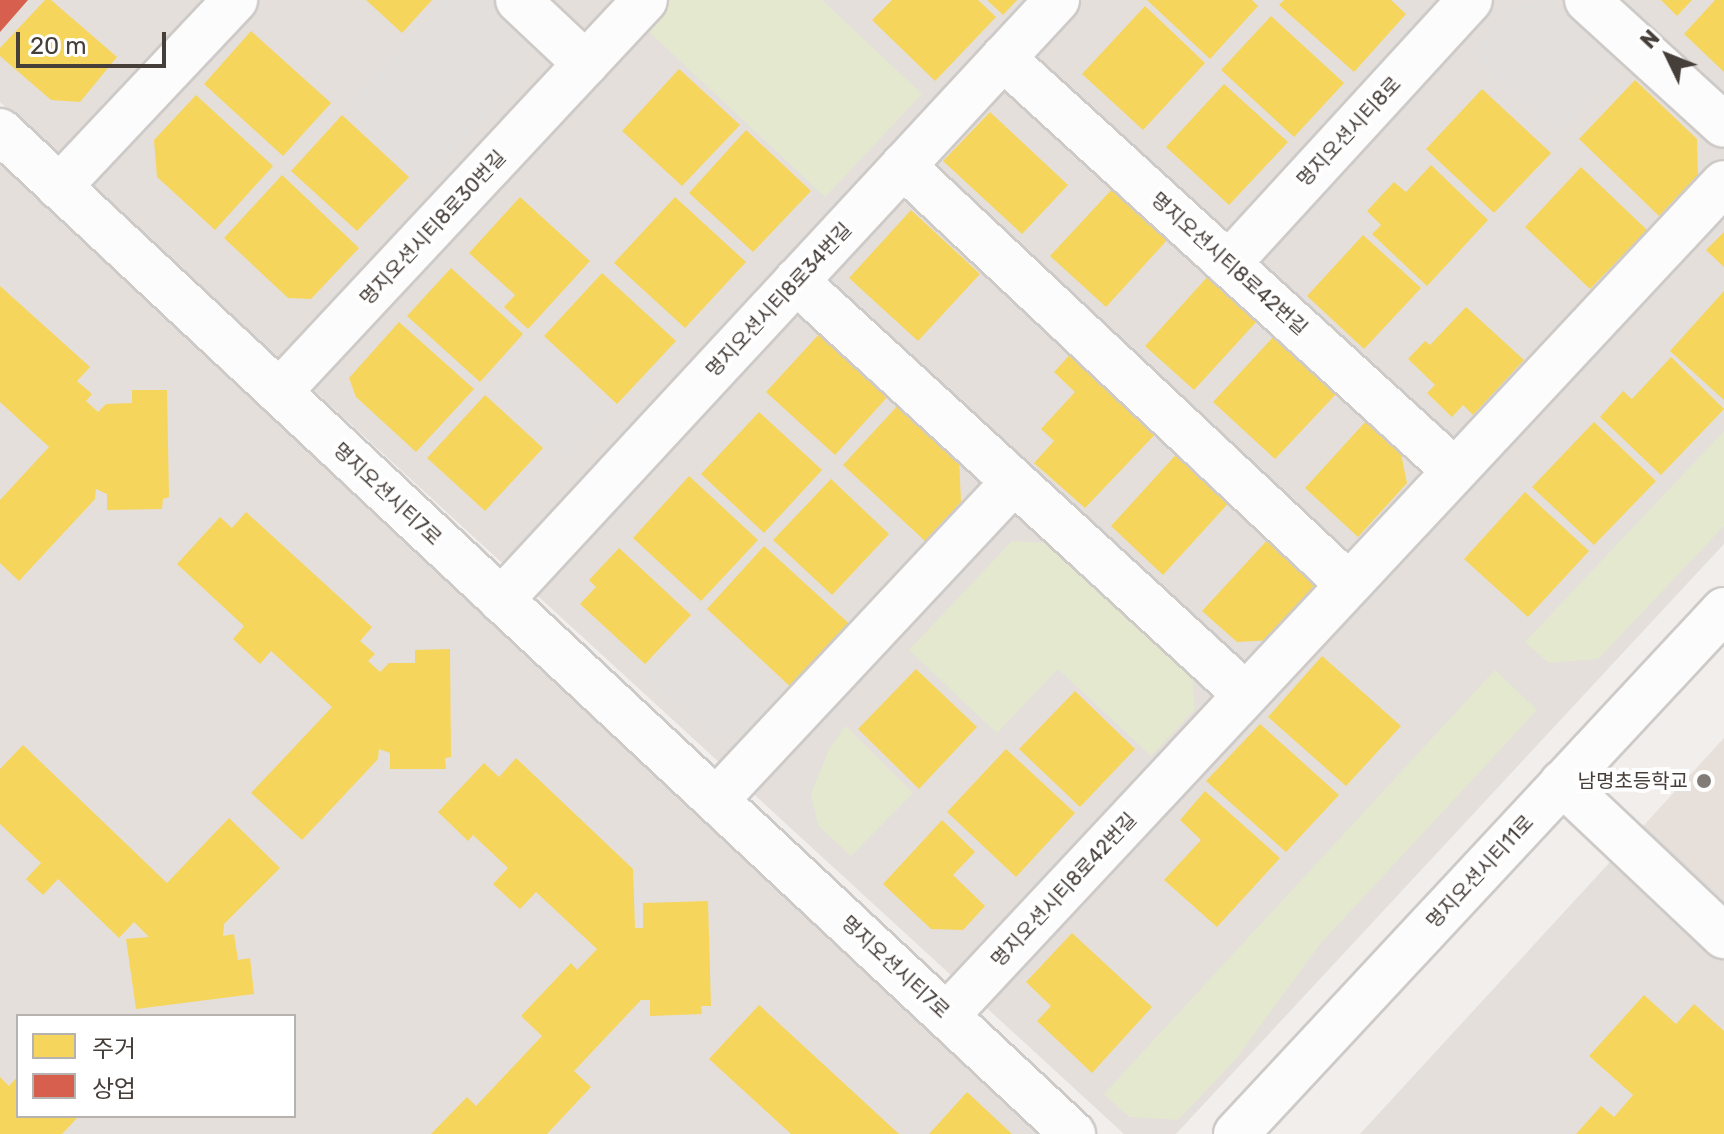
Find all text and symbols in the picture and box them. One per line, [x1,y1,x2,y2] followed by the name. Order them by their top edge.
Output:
[20,16,170,66] scale bar
[1628,16,1708,96] north arrow
[1635,24,1665,54] text: N
[30,32,87,60] text: 20 m
[1292,72,1406,192] street label: 명지오션시티8로
[355,146,511,310] street label: 명지오션시티8로30번길
[1146,187,1312,341] street label: 명지오션시티8로42번길
[701,218,857,382] street label: 명지오션시티8로34번길
[328,438,446,550] street label: 명지오션시티7로
[1578,769,1688,793] place label: 남명초등학교
[1695,772,1713,790] marker: 남명초등학교
[986,808,1142,972] street label: 명지오션시티8로42번길
[1421,810,1539,934] street label: 명지오션시티11로
[836,911,954,1023] street label: 명지오션시티7로
[16,1014,296,1118] legend
[92,1035,136,1063] text: 주거
[92,1075,136,1103] text: 상업

